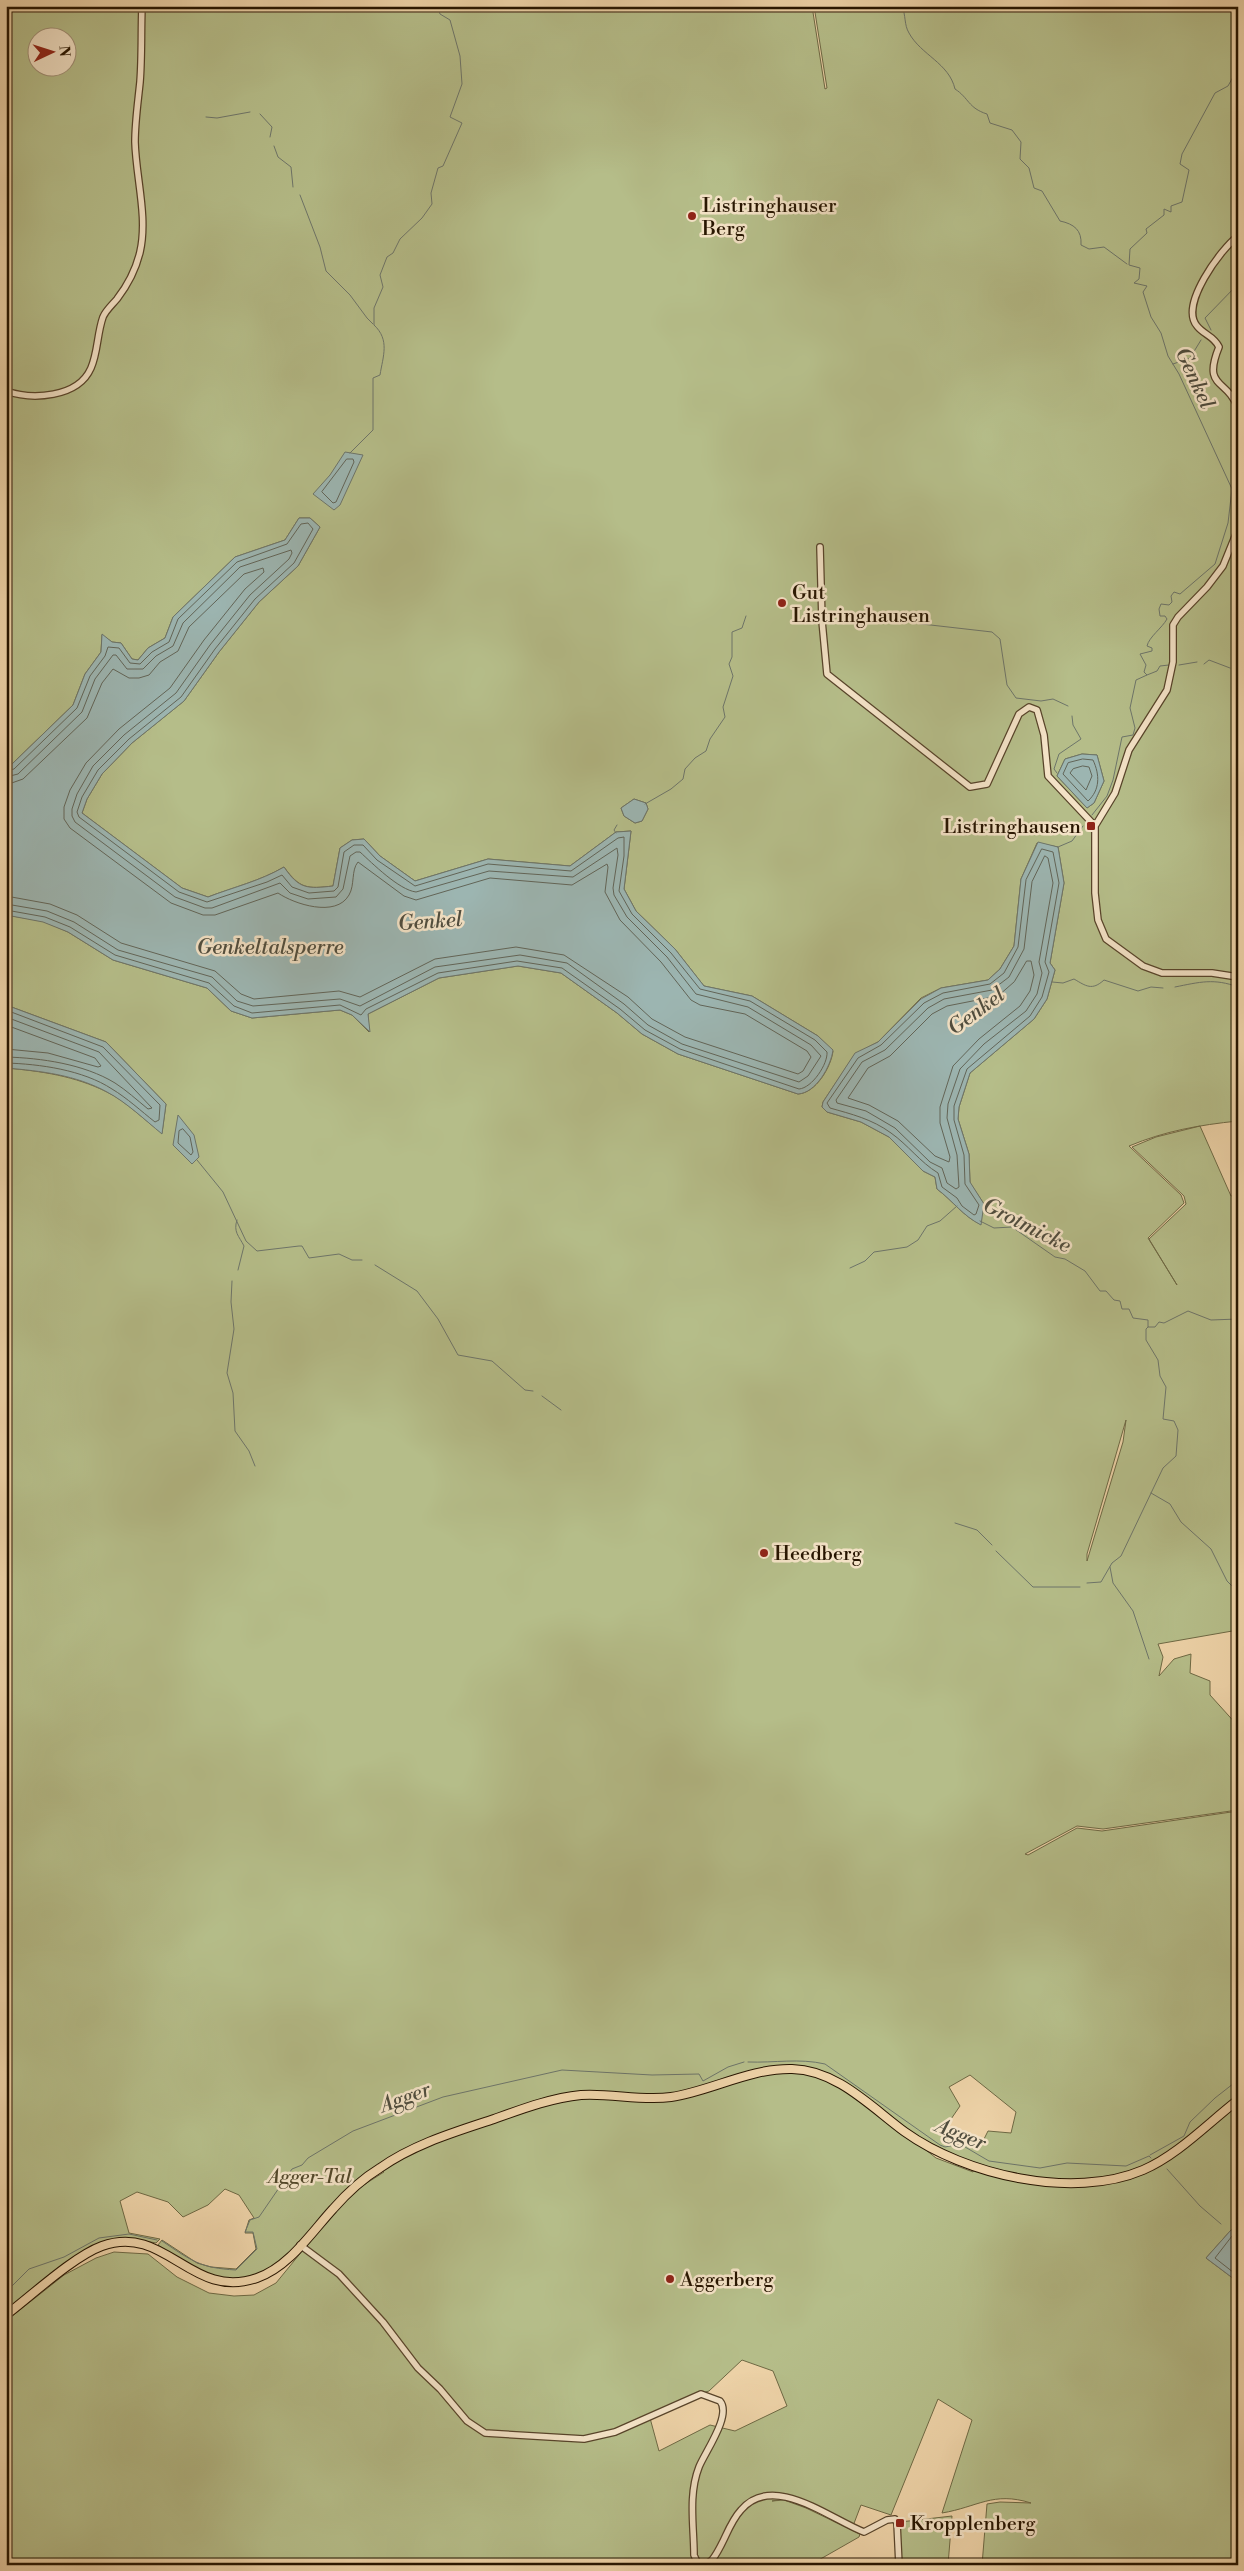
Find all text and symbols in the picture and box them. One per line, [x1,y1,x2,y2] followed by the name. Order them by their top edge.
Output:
[28,28,78,78] north arrow
[55,45,73,57] text: N
[701,194,837,242] place label: Listringhauser Berg
[686,210,698,222] marker: Listringhauser Berg
[1169,344,1220,413] water label: Genkel
[792,581,930,629] place label: Gut Listringhausen
[776,597,788,609] marker: Gut Listringhausen
[943,815,1081,840] place label: Listringhausen
[1085,820,1097,832] marker: Listringhausen
[397,907,463,937] water label: Genkel
[197,935,344,961] water label: Genkeltalsperre
[943,982,1011,1041] water label: Genkel
[978,1193,1075,1259] water label: Grotmicke
[774,1542,863,1567] place label: Heedberg
[758,1547,770,1559] marker: Heedberg
[375,2076,435,2120] water label: Agger
[930,2112,991,2157] water label: Agger
[266,2165,352,2190] park label: Agger-Tal
[679,2268,774,2293] place label: Aggerberg
[664,2273,676,2285] marker: Aggerberg
[910,2512,1036,2537] place label: Kropplenberg
[894,2517,906,2529] marker: Kropplenberg

